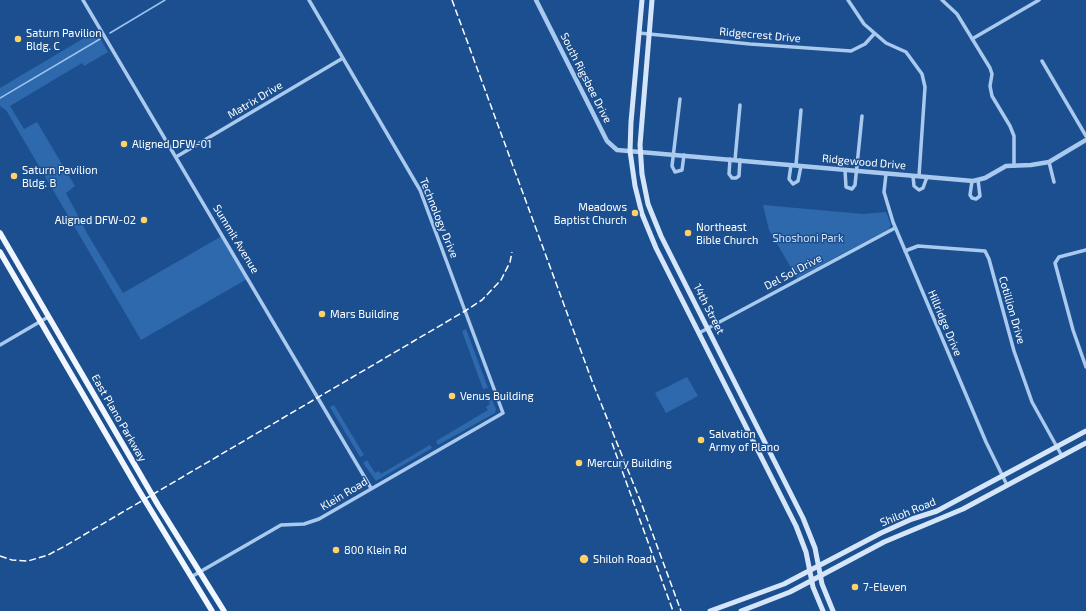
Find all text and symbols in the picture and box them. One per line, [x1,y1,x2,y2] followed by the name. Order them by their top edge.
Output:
[719,25,801,45] street label: Ridgecrest Drive
[26,26,102,52] place label: Saturn Pavilion Bldg. C
[558,31,614,125] street label: South Rigsbee Drive
[13,34,23,44] marker: Saturn Pavilion Bldg. C
[225,79,285,121] street label: Matrix Drive
[132,137,212,151] place label: Aligned DFW-01
[119,139,129,149] marker: Aligned DFW-01
[821,152,907,172] street label: Ridgewood Drive
[22,163,98,189] place label: Saturn Pavilion Bldg. B
[9,171,19,181] marker: Saturn Pavilion Bldg. B
[417,176,461,260] street label: Technology Drive
[554,200,627,226] place label: Meadows Baptist Church
[210,202,262,276] street label: Summit Avenue
[630,208,640,218] marker: Meadows Baptist Church
[55,213,136,227] place label: Aligned DFW-02
[139,215,149,225] marker: Aligned DFW-02
[696,220,758,246] place label: Northeast Bible Church
[683,228,693,238] marker: Northeast Bible Church
[772,231,844,245] park label: Shoshoni Park
[762,251,824,293] street label: Del Sol Drive
[996,275,1028,345] street label: Cotillion Drive
[691,282,727,336] street label: 14th Street
[925,288,965,358] street label: Hillridge Drive
[330,307,399,321] place label: Mars Building
[317,309,327,319] marker: Mars Building
[89,372,149,464] street label: East Plano Parkway
[460,389,534,403] place label: Venus Building
[447,391,457,401] marker: Venus Building
[709,427,779,453] place label: Salvation Army of Plano
[696,435,706,445] marker: Salvation Army of Plano
[587,456,672,470] place label: Mercury Building
[574,458,584,468] marker: Mercury Building
[318,475,370,513] street label: Klein Road
[878,495,938,529] street label: Shiloh Road
[344,543,407,557] place label: 800 Klein Rd
[331,545,341,555] marker: 800 Klein Rd
[593,552,652,566] place label: Shiloh Road
[578,553,590,565] marker: Shiloh Road
[863,580,907,594] place label: 7-Eleven
[850,582,860,592] marker: 7-Eleven

